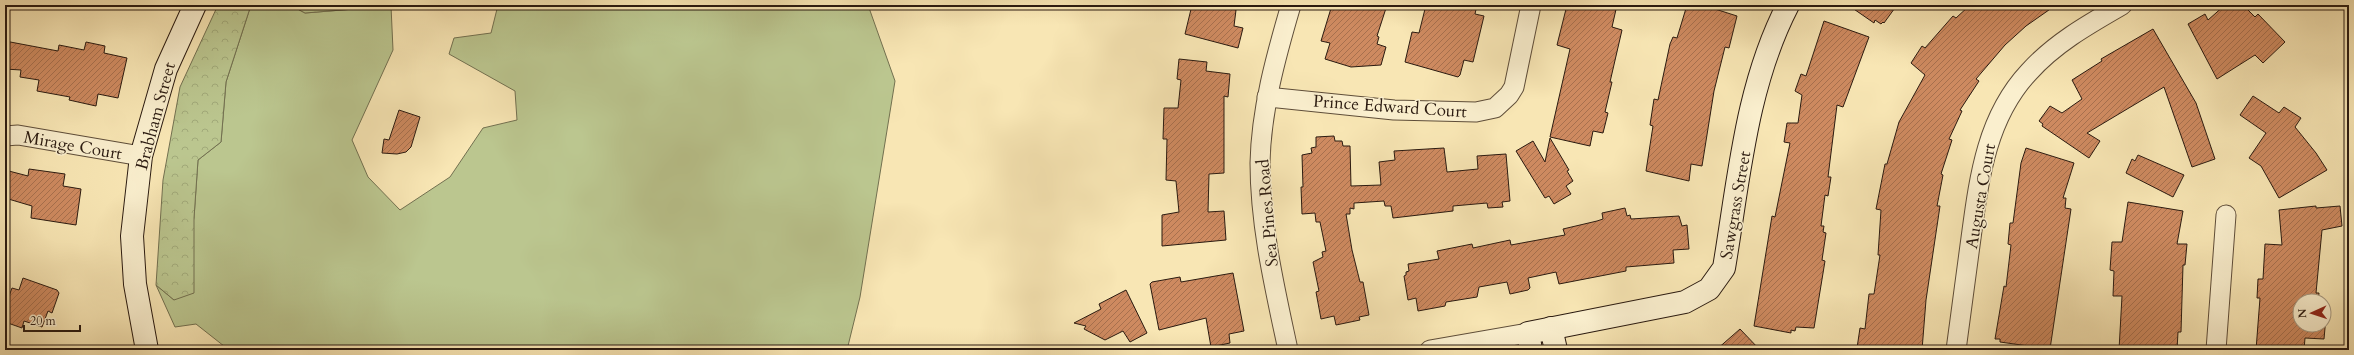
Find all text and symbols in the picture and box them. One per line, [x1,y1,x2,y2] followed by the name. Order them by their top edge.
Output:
[130,59,181,173] street label: Brabham Street
[1312,90,1468,123] street label: Prince Edward Court
[22,126,124,166] street label: Mirage Court
[1960,141,2001,250] street label: Augusta Court
[1715,149,1756,261] street label: Sawgrass Street
[1251,158,1284,268] street label: Sea Pines Road
[2292,293,2332,333] north arrow
[24,307,80,333] scale bar
[2295,308,2310,319] text: N
[30,313,57,329] text: 20 m

